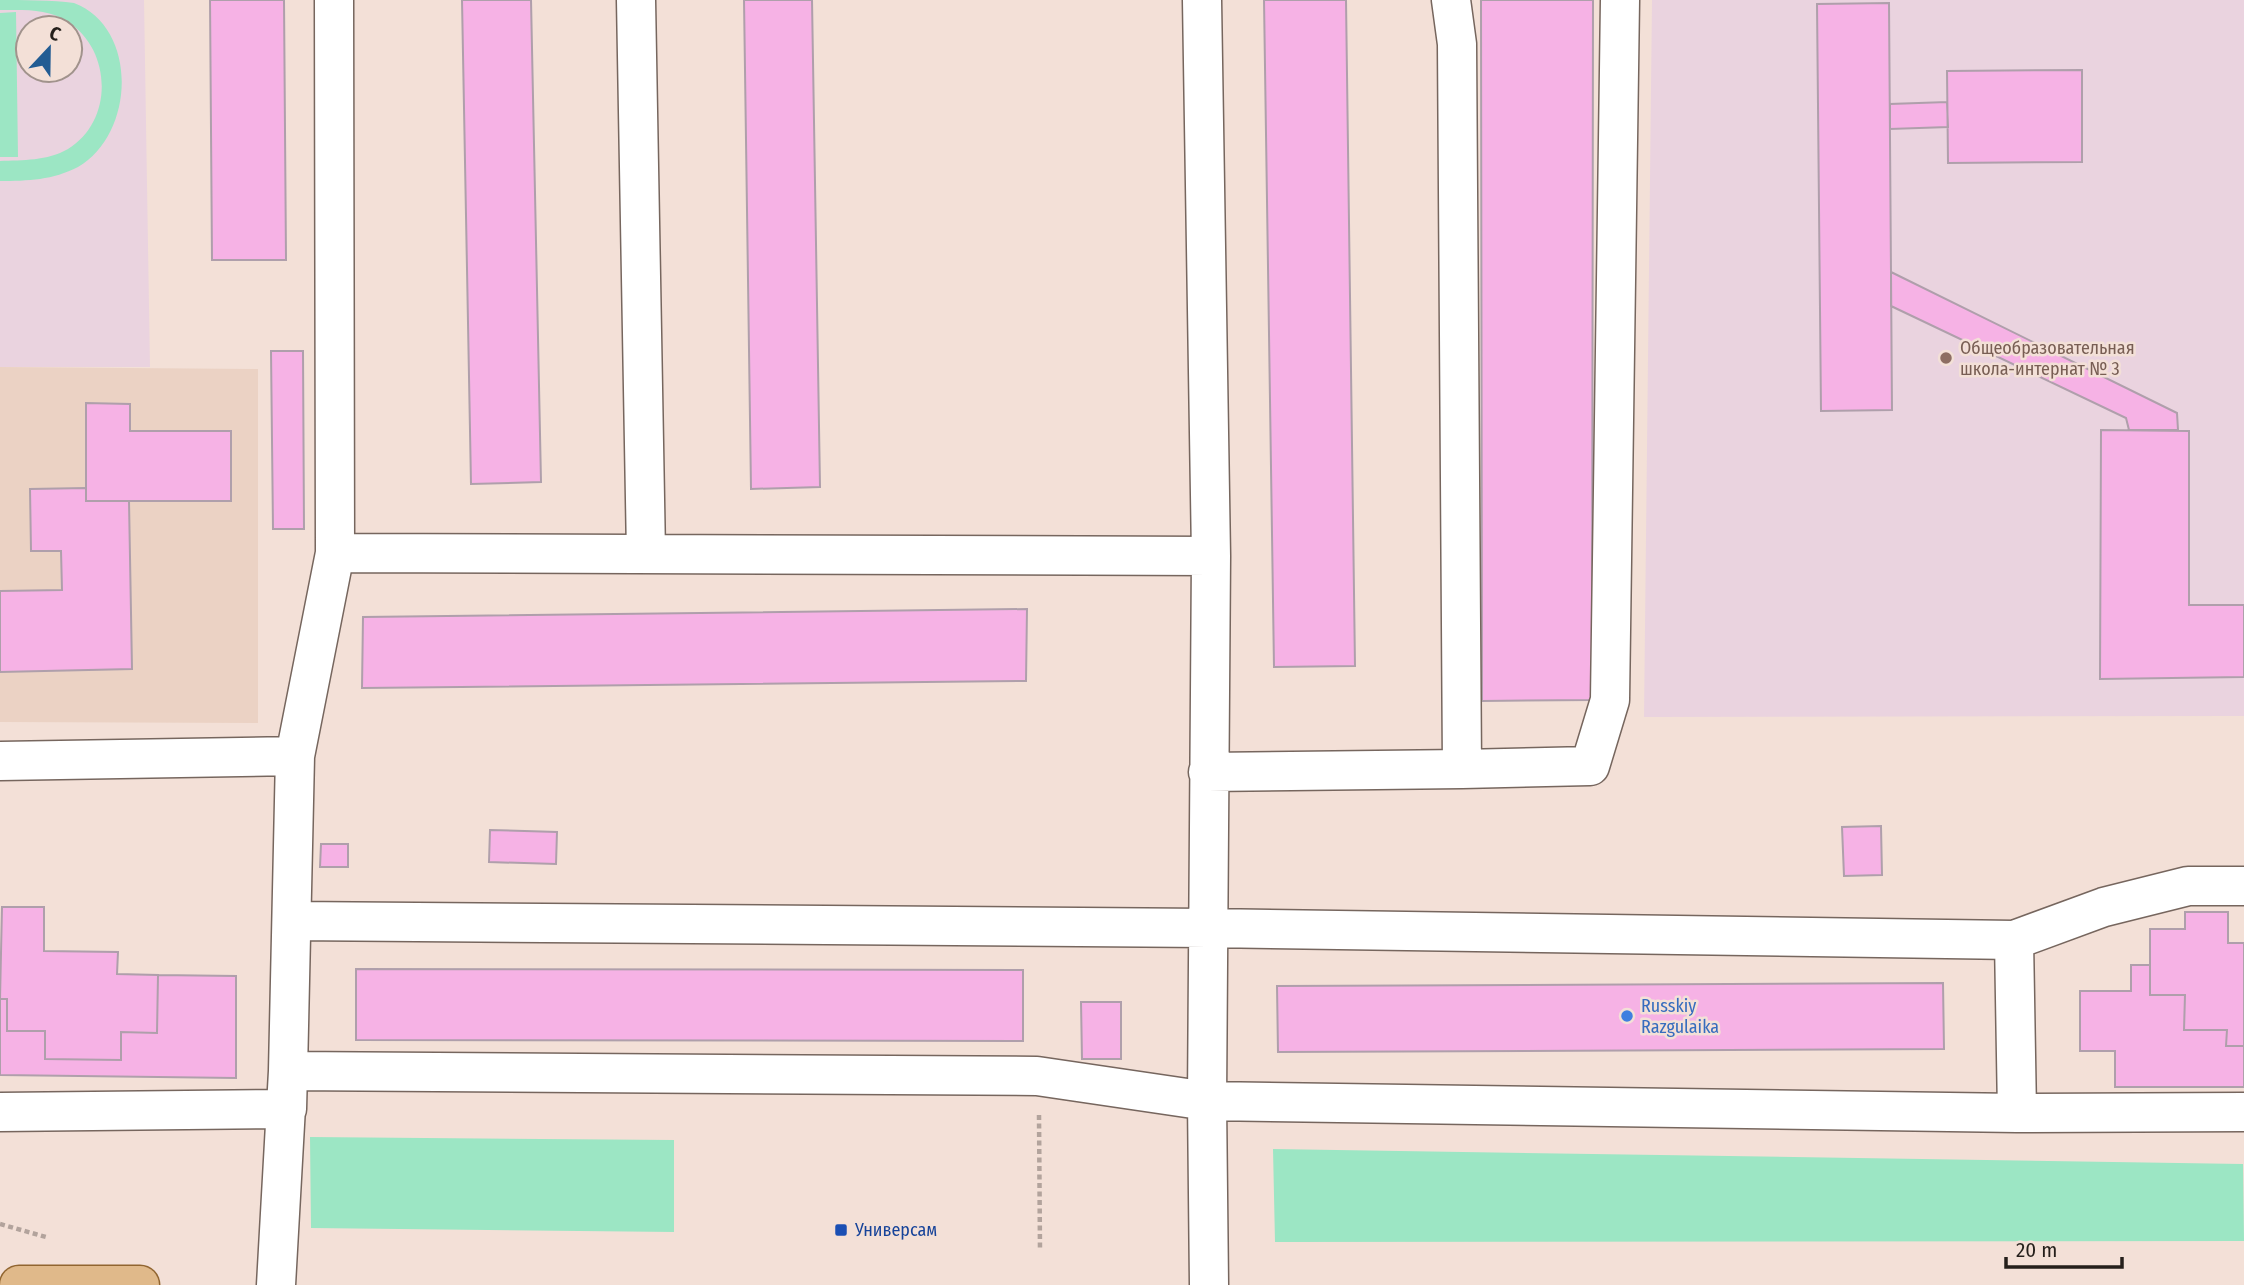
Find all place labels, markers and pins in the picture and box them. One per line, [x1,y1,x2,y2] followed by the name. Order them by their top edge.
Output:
[1960,337,2135,380] place label: Общеобразовательная школа-интернат № 3
[1938,350,1954,366] marker: Общеобразовательная школа-интернат № 3
[1641,995,1719,1038] place label: Russkiy Razgulaika
[1619,1008,1635,1024] marker: Russkiy Razgulaika
[854,1219,937,1241] place label: Универсам
[833,1222,849,1238] marker: Универсам

